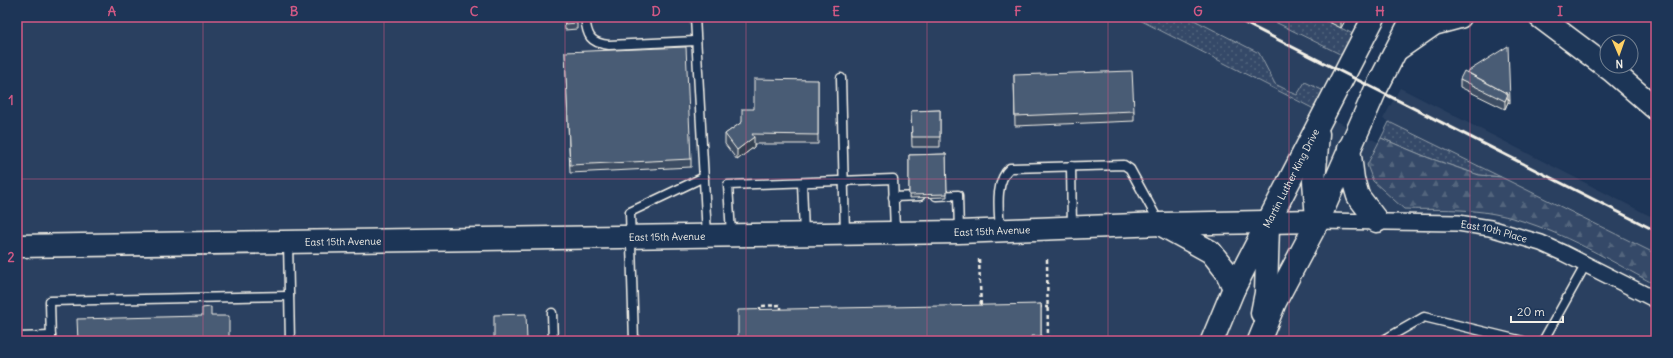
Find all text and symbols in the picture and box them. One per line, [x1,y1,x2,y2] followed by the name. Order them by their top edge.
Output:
[108,3,117,20] text: A
[290,3,299,20] text: B
[470,3,479,20] text: C
[651,3,661,20] text: D
[832,3,840,20] text: E
[1014,3,1022,20] text: F
[1193,3,1203,20] text: G
[1375,3,1385,20] text: H
[1557,3,1563,20] text: I
[1599,34,1639,74] north arrow
[1615,57,1623,71] text: N
[8,92,14,109] text: 1
[1260,127,1322,230] street label: Martin Luther King Drive
[1460,218,1529,246] street label: East 10th Place
[953,223,1030,239] street label: East 15th Avenue
[629,230,705,244] street label: East 15th Avenue
[305,235,381,249] street label: East 15th Avenue
[7,249,15,266] text: 2
[1511,298,1563,324] scale bar
[1517,304,1545,319] text: 20 m

